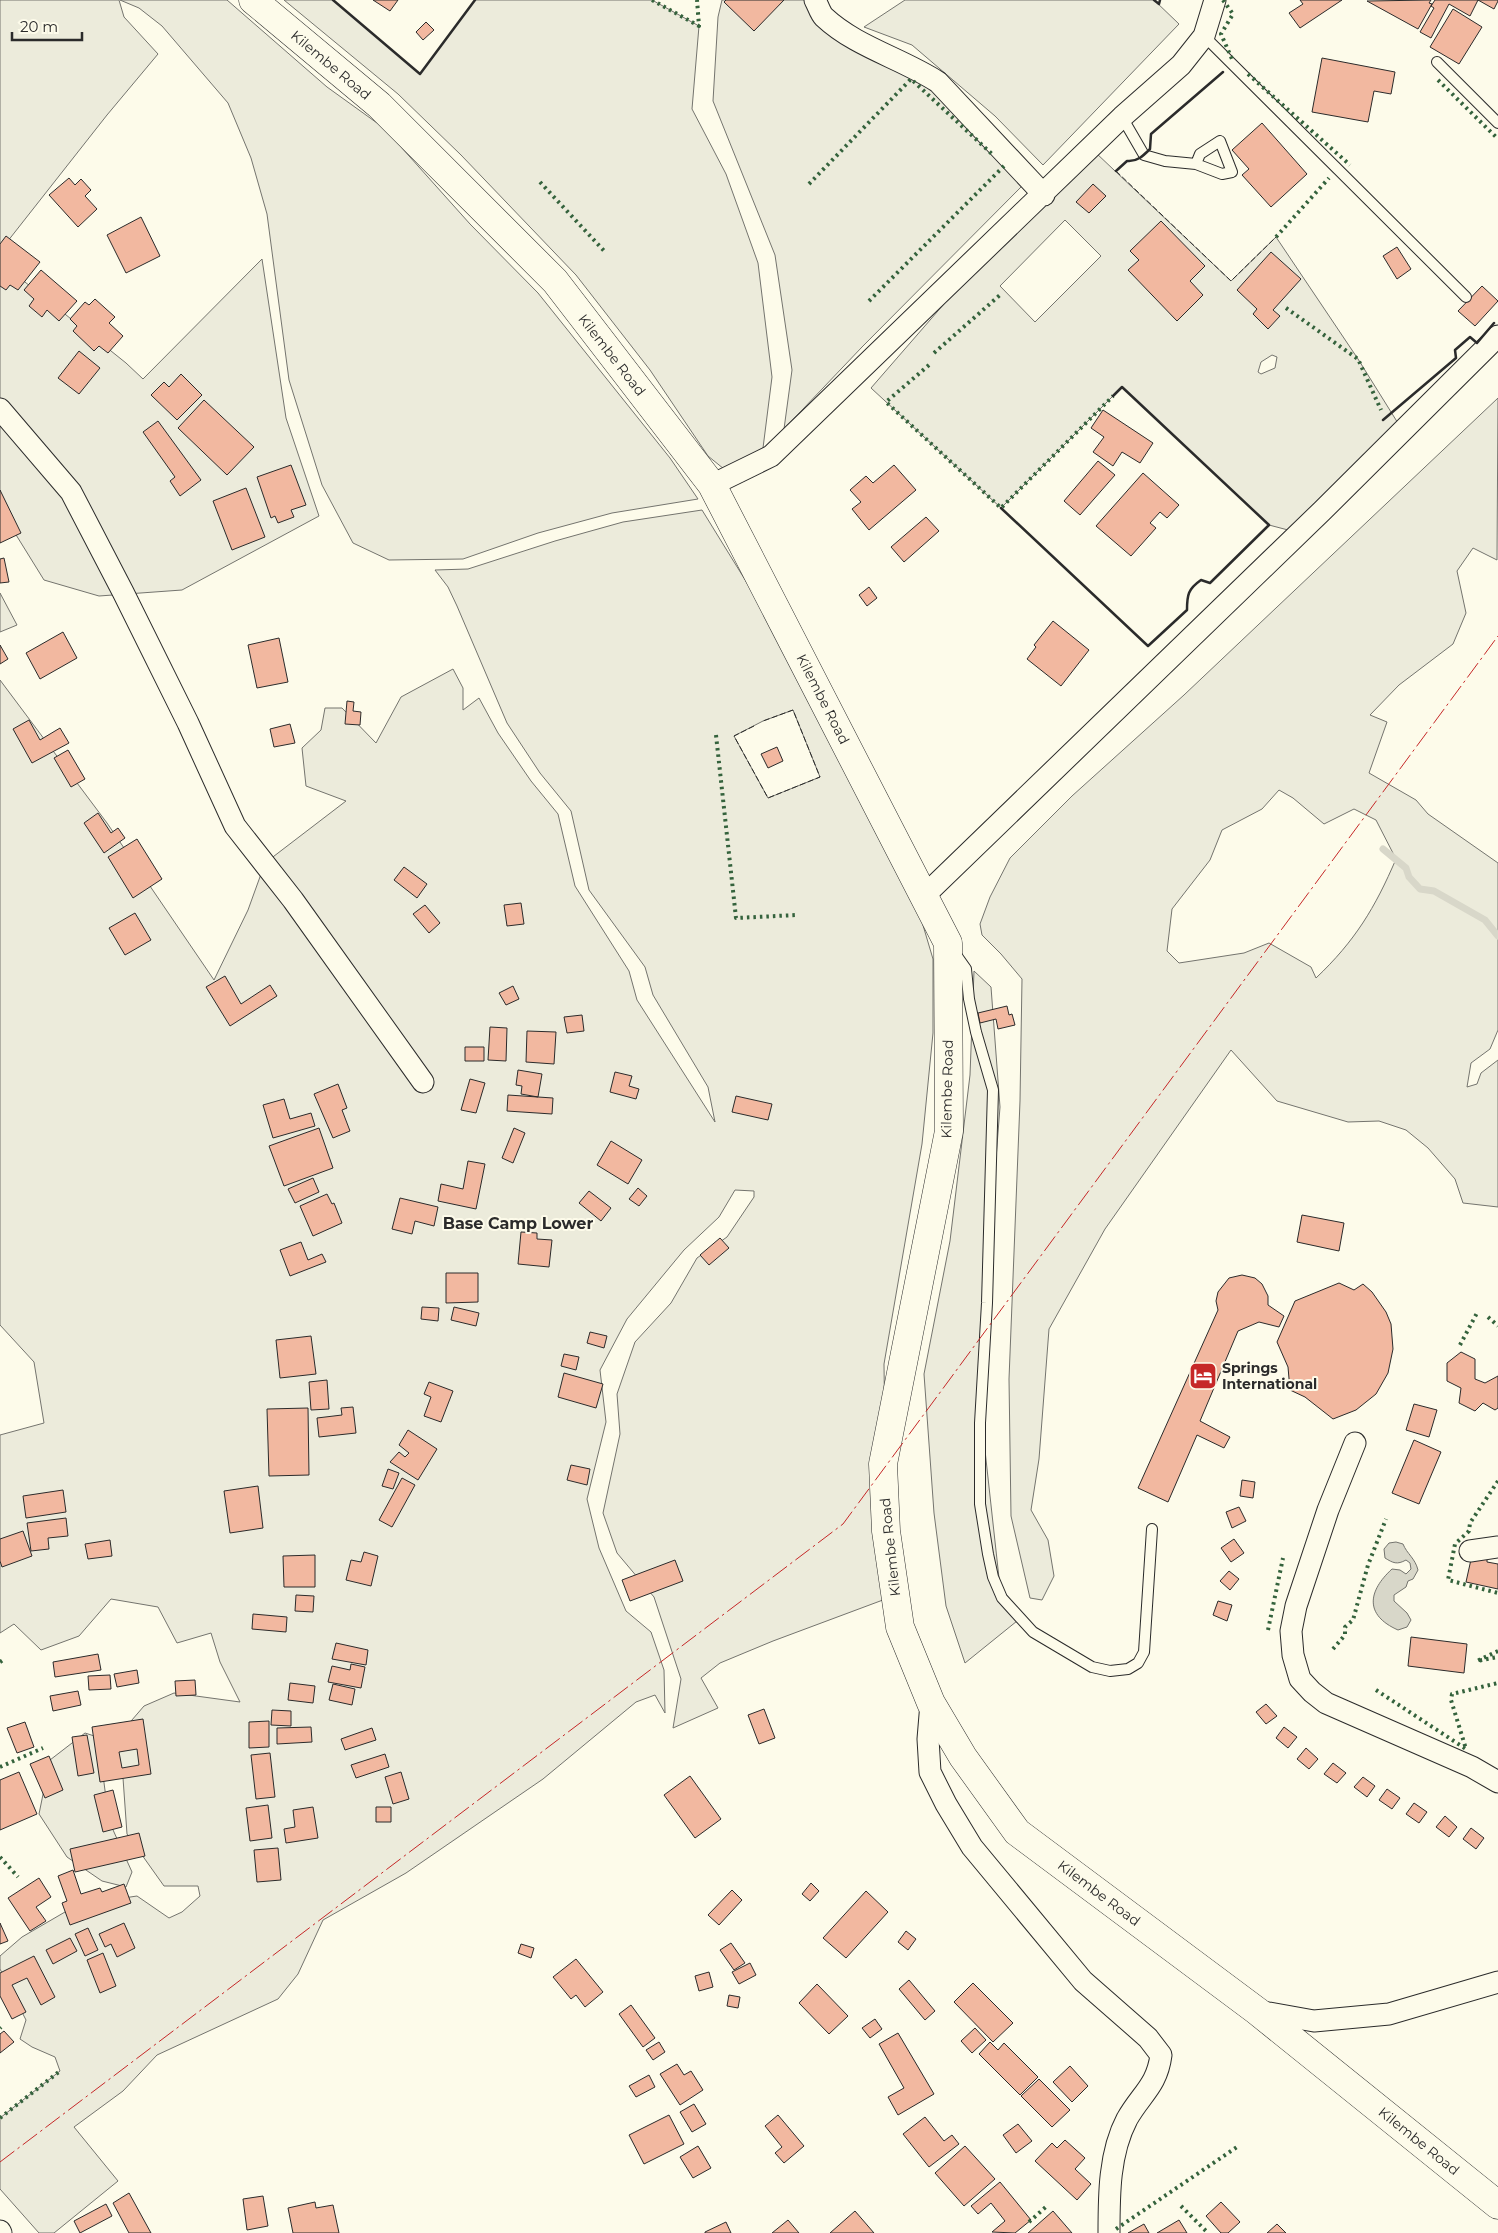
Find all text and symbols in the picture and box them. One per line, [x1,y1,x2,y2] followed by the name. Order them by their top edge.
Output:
[12,10,82,42] scale bar
[20,17,58,36] text: 20 m
[287,26,375,104] street label: Kilembe Road
[574,310,650,400] street label: Kilembe Road
[793,651,853,747] street label: Kilembe Road
[937,1039,957,1139] street label: Kilembe Road
[443,1214,593,1233] district label: Base Camp Lower
[1222,1359,1317,1393] place label: Springs International
[1188,1361,1218,1391] hotel icon: Springs International
[876,1497,904,1597] street label: Kilembe Road
[1054,1856,1144,1930] street label: Kilembe Road
[1375,2103,1463,2179] street label: Kilembe Road

